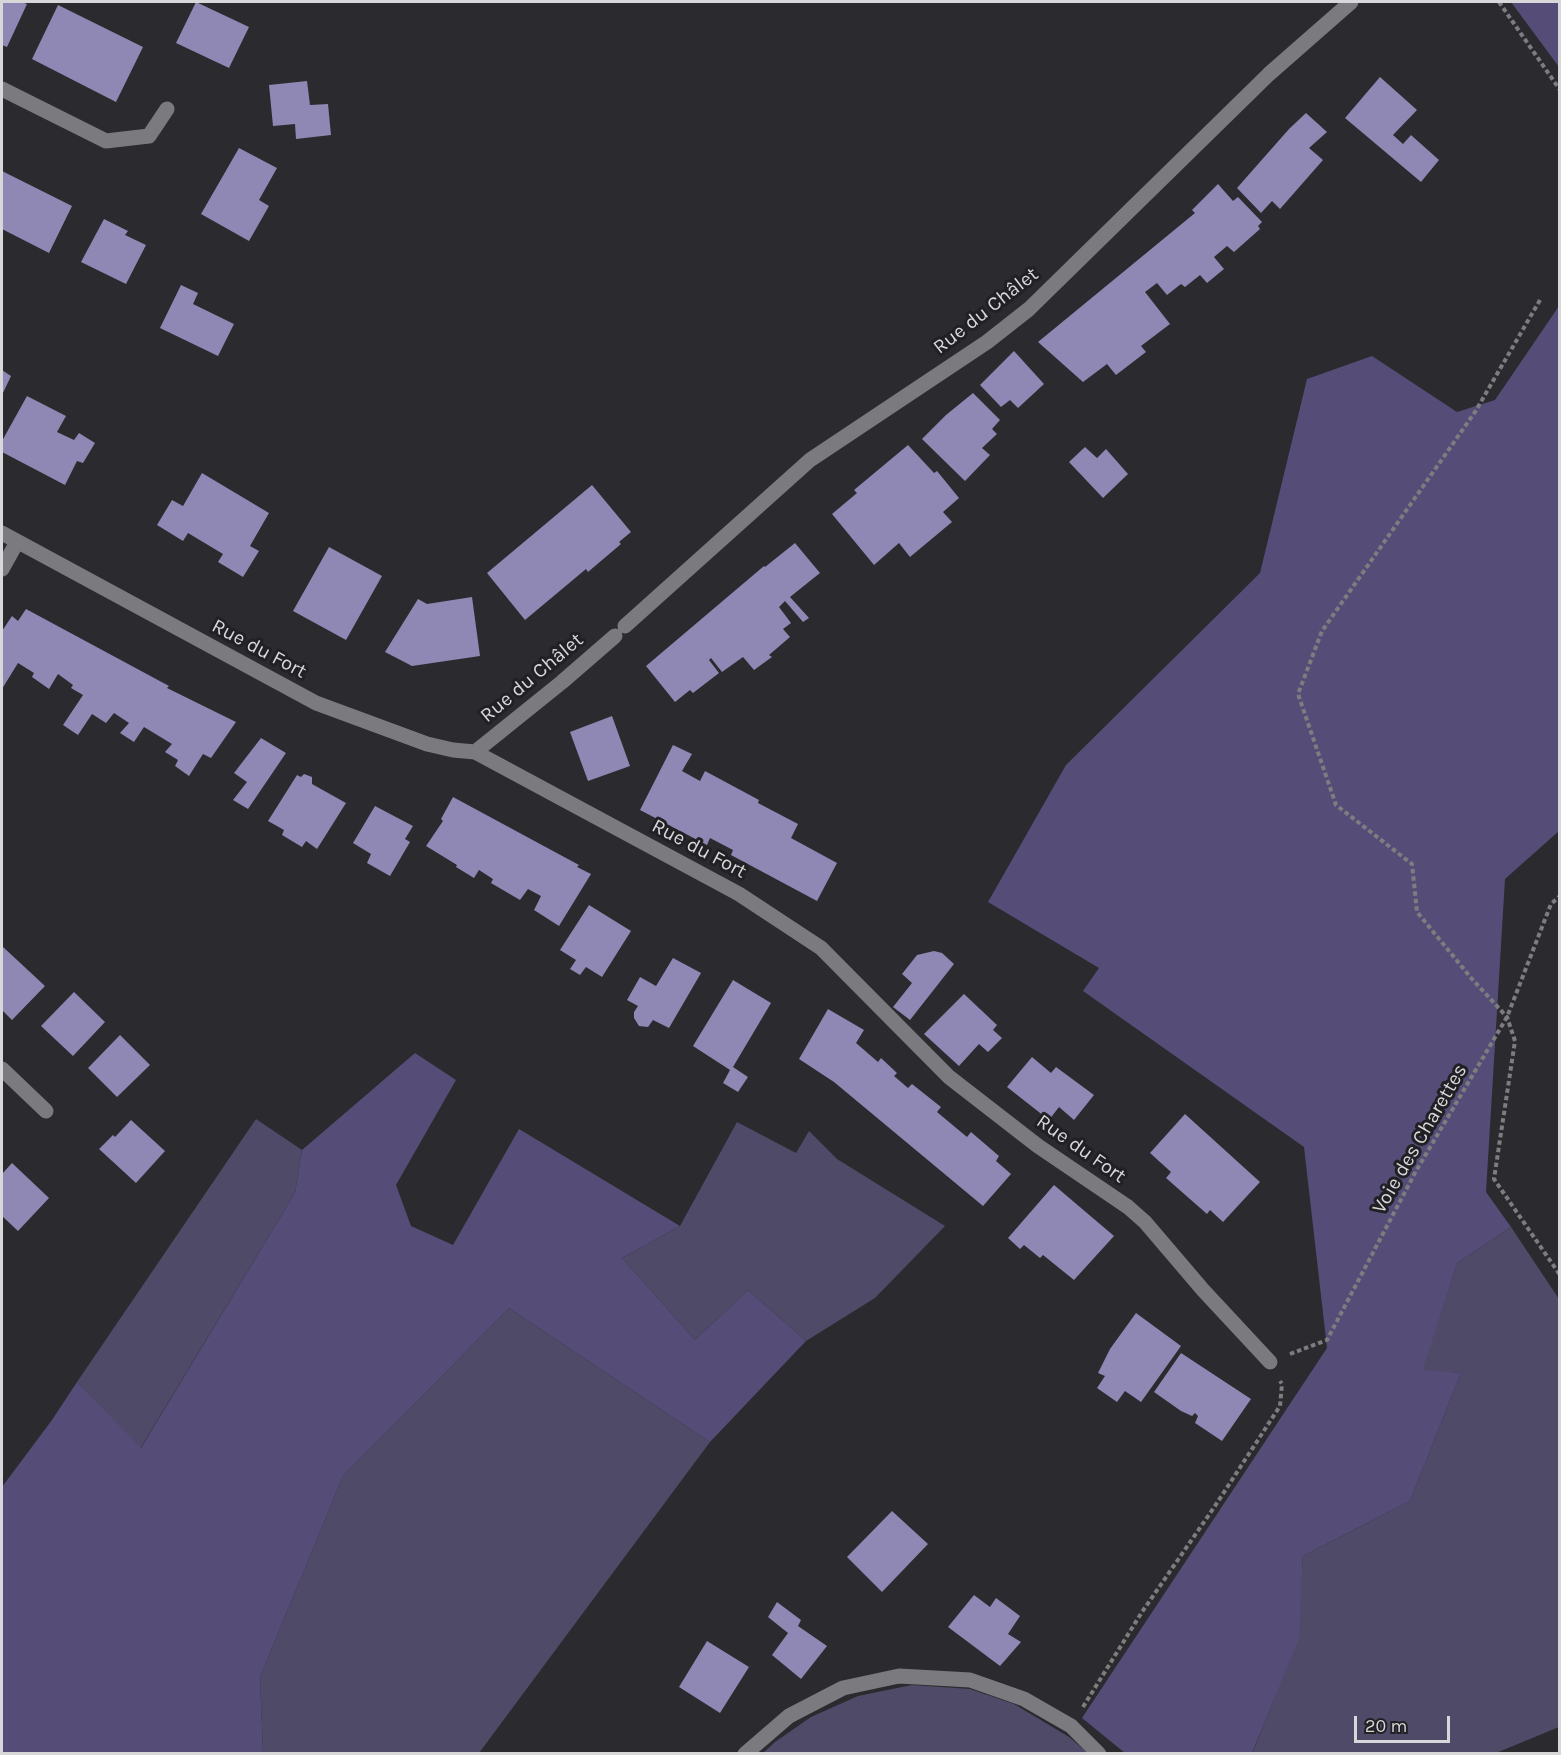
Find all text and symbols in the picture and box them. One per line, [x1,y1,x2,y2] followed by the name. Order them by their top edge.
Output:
[929,263,1043,359] street label: Rue du Châlet
[208,614,310,684] street label: Rue du Fort
[476,628,588,728] street label: Rue du Châlet
[648,814,750,884] street label: Rue du Fort
[1367,1060,1473,1218] street label: Voie des Charettes
[1032,1109,1130,1189] street label: Rue du Fort
[1357,1704,1453,1742] scale bar
[1365,1715,1407,1737] text: 20 m

